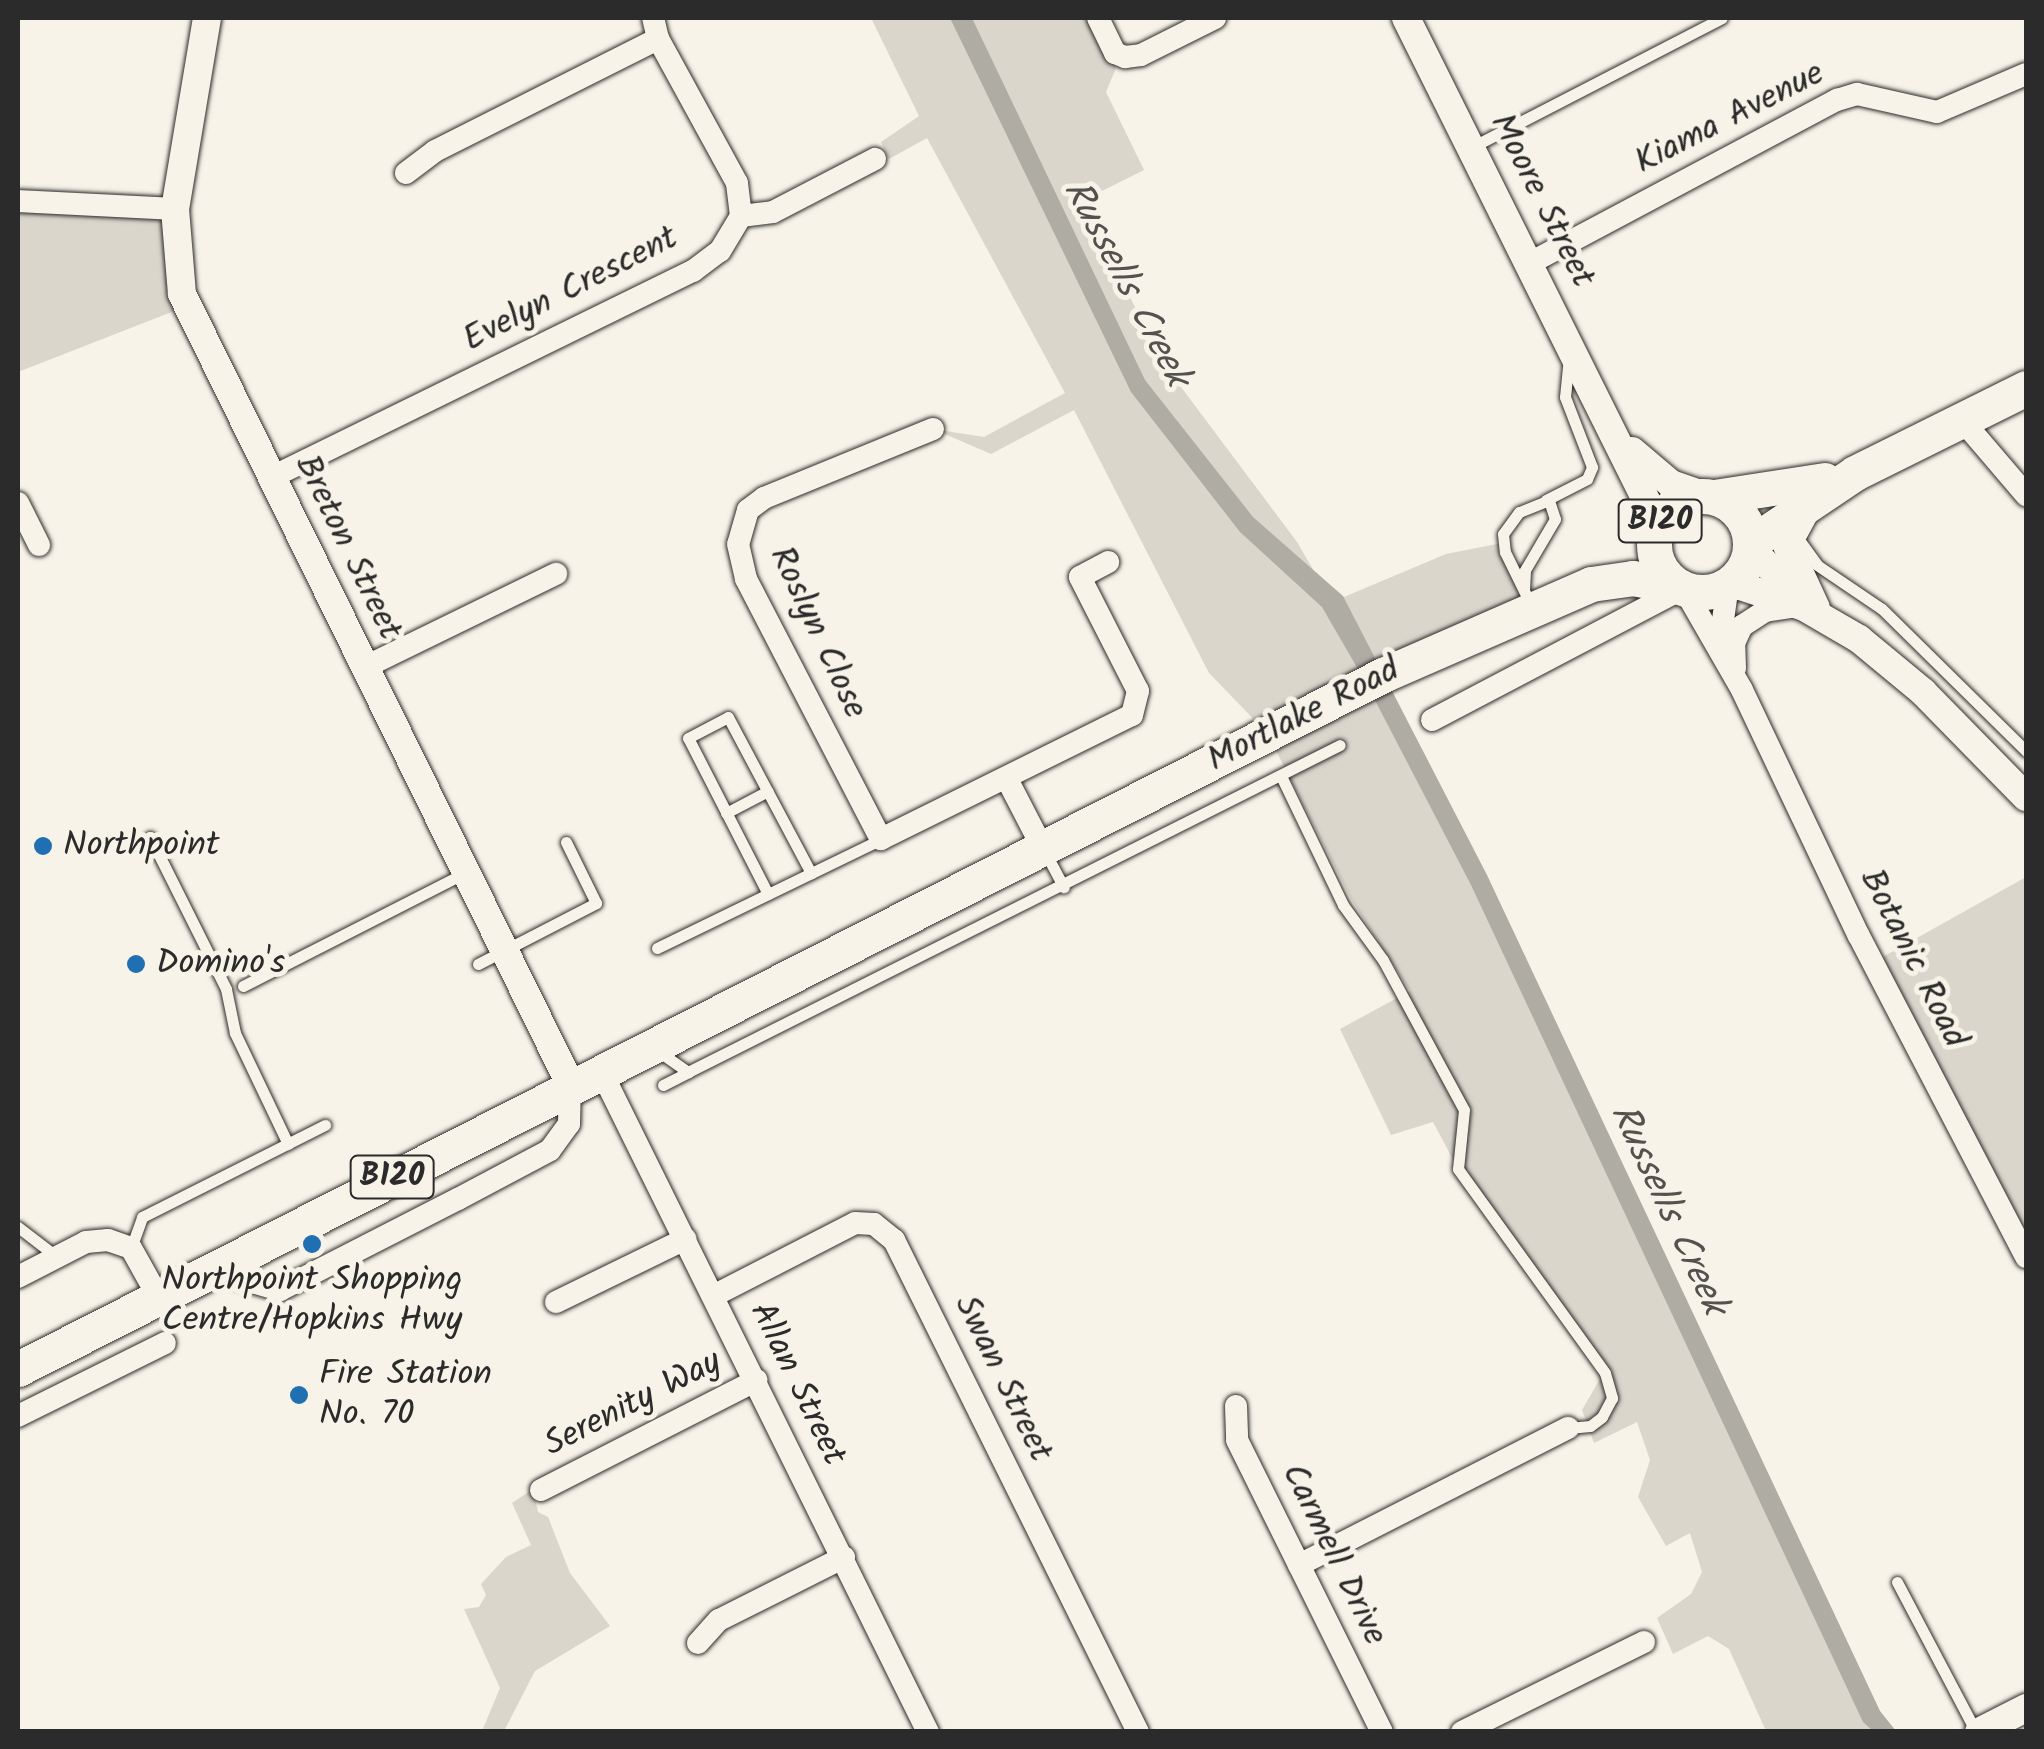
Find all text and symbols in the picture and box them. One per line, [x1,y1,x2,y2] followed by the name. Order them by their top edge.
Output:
[1628,53,1832,185] street label: Kiama Avenue
[1479,107,1603,295] street label: Moore Street
[1052,173,1198,395] water label: Russells Creek
[457,218,685,362] street label: Evelyn Crescent
[284,449,410,647] street label: Breton Street
[1618,494,1702,548] road number: B120
[759,540,875,726] street label: Roslyn Close
[1201,650,1407,782] street label: Mortlake Road
[63,825,220,867] place label: Northpoint
[32,835,54,857] marker: Northpoint
[1849,863,1975,1055] street label: Botanic Road
[156,943,285,985] place label: Domino's
[125,953,147,975] marker: Domino's
[1598,1097,1736,1323] water label: Russells Creek
[350,1150,434,1204] road number: B120
[301,1233,323,1255] marker: Northpoint Shopping Centre/Hopkins Hwy
[162,1260,462,1342] place label: Northpoint Shopping Centre/Hopkins Hwy
[944,1289,1060,1469] street label: Swan Street
[739,1296,855,1472] street label: Allan Street
[538,1342,728,1466] street label: Serenity Way
[319,1354,492,1436] place label: Fire Station No. 70
[288,1384,310,1406] marker: Fire Station No. 70
[1271,1457,1395,1653] street label: Carmell Drive

